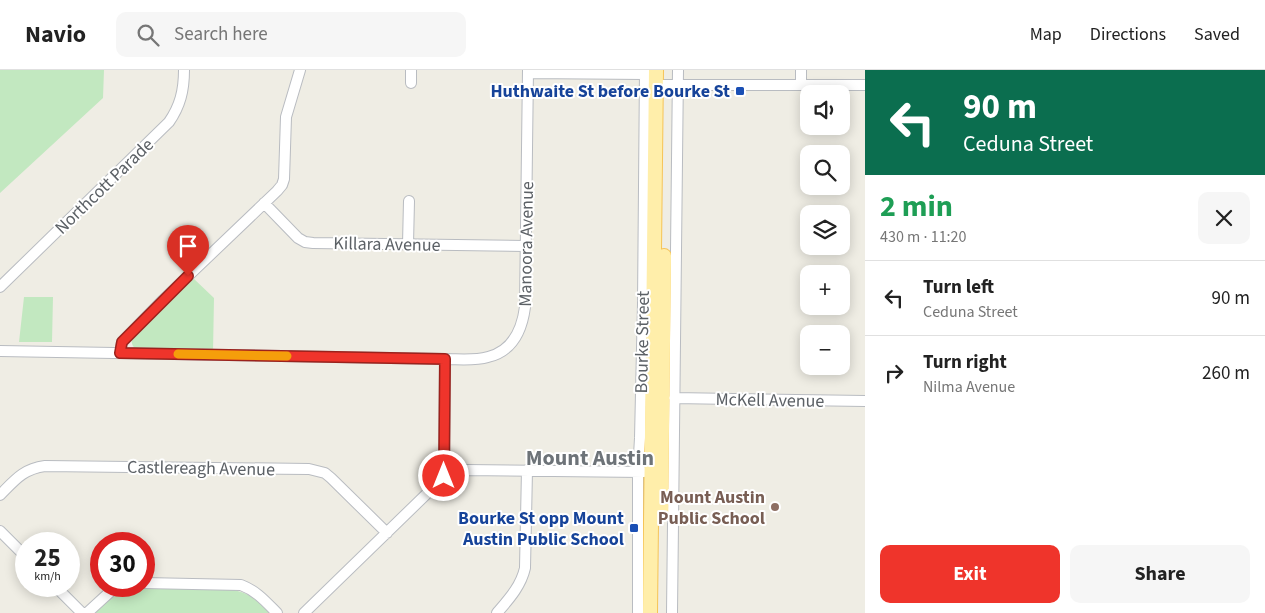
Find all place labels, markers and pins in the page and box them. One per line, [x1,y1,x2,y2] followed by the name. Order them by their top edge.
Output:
[490,79,730,104] place label: Huthwaite St before Bourke St
[734,85,746,97] marker: Huthwaite St before Bourke St
[167,225,209,276] pin
[658,485,765,531] place label: Mount Austin Public School
[769,501,781,513] marker: Mount Austin Public School
[458,506,624,552] place label: Bourke St opp Mount Austin Public School
[628,522,640,534] marker: Bourke St opp Mount Austin Public School

